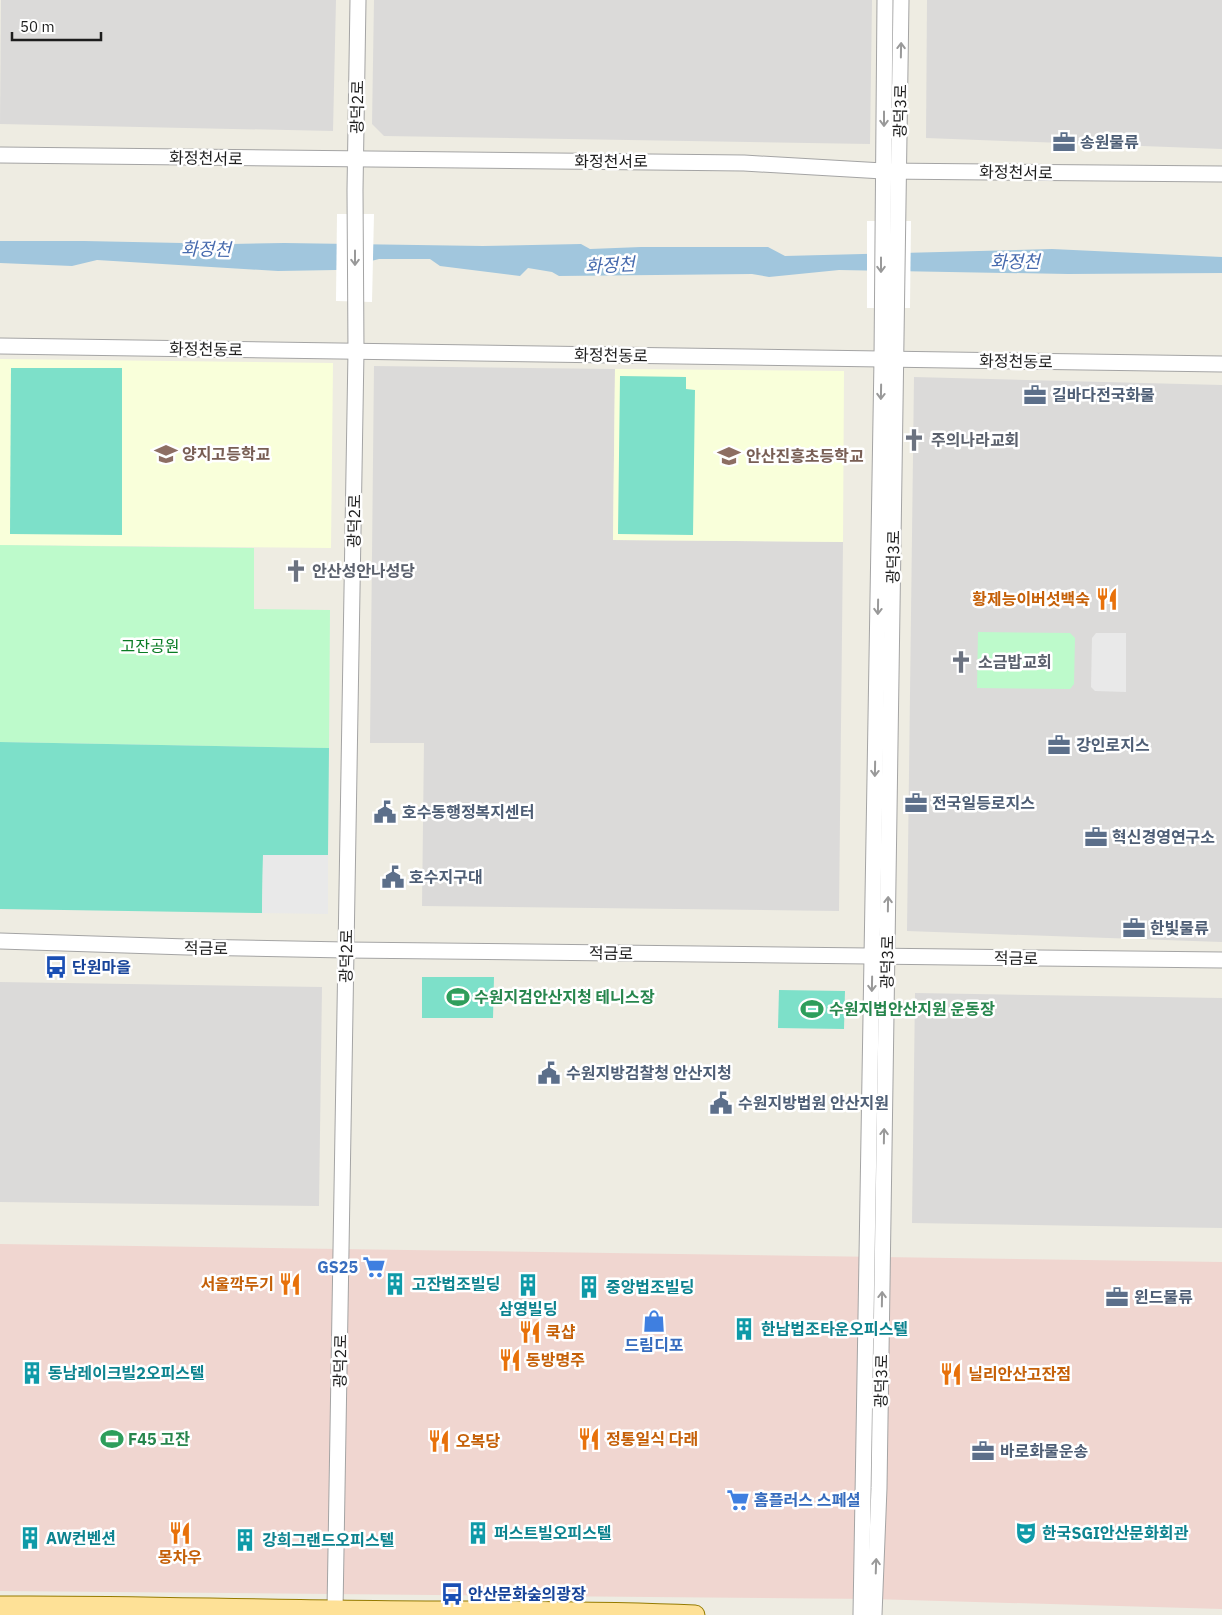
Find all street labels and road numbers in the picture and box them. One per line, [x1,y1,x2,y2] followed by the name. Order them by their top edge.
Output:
[347,80,367,134] street label: 광덕2로
[890,84,910,138] street label: 광덕3로
[169,147,243,169] street label: 화정천서로
[574,151,648,171] street label: 화정천서로
[979,161,1053,183] street label: 화정천서로
[169,338,243,360] street label: 화정천동로
[574,344,648,366] street label: 화정천동로
[979,350,1053,372] street label: 화정천동로
[344,494,364,548] street label: 광덕2로
[883,530,903,584] street label: 광덕3로
[336,929,356,983] street label: 광덕2로
[877,935,897,989] street label: 광덕3로
[184,938,229,958] street label: 적금로
[589,943,634,963] street label: 적금로
[994,948,1039,968] street label: 적금로
[330,1334,350,1388] street label: 광덕2로
[871,1354,891,1408] street label: 광덕3로

